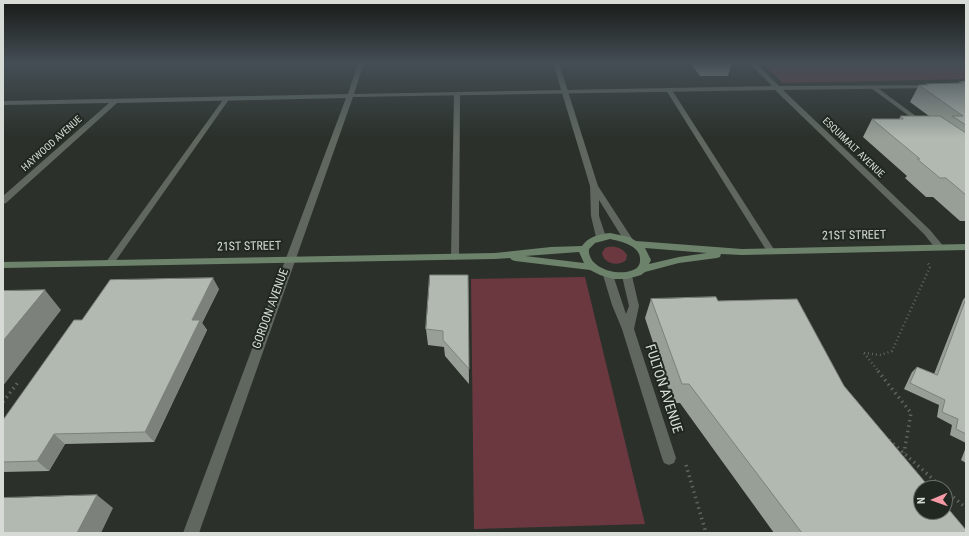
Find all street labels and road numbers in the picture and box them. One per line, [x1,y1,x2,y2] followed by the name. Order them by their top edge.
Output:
[19,114,85,174] street label: HAYWOOD AVENUE
[820,115,886,181] street label: ESQUIMALT AVENUE
[822,228,886,244] street label: 21ST STREET
[217,239,281,255] street label: 21ST STREET
[250,267,292,351] street label: GORDON AVENUE
[641,342,685,436] street label: FULTON AVENUE

